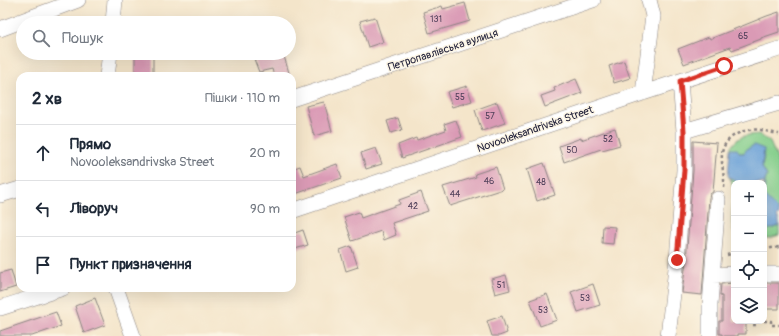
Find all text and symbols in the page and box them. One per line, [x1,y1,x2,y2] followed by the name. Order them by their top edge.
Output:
[430,14,442,25] house number: 131
[16,16,296,60] search box
[386,26,500,74] street label: Петропавлівська вулиця
[30,27,52,49] icon: search
[62,29,104,48] text: Пошук
[738,31,748,42] house number: 65
[715,57,733,75] route start
[32,88,62,109] text: 2 хв
[205,90,280,106] text: Пішки · 110 m
[455,92,465,103] house number: 55
[475,103,595,155] street label: Novooleksandrivska Street
[485,111,495,122] house number: 57
[603,134,613,145] house number: 52
[70,135,111,154] text: Прямо
[32,142,54,164] icon: ahead
[249,145,280,161] text: 20 m
[566,145,578,156] house number: 50
[70,154,214,170] text: Novooleksandrivska Street
[484,176,494,187] house number: 46
[536,177,546,188] house number: 48
[731,180,767,324] map controls
[731,180,767,216] button: +
[450,189,461,200] house number: 44
[32,198,54,220] icon: left
[70,199,118,218] text: Ліворуч
[250,201,280,217] text: 90 m
[408,201,418,212] house number: 42
[731,216,767,252] button: −
[668,251,686,269] route end
[731,252,767,288] button: locate
[32,254,54,276] icon: arrive
[70,255,191,274] text: Пункт призначення
[497,280,505,291] house number: 51
[731,288,767,324] button: layers
[580,293,590,304] house number: 53
[538,305,548,316] house number: 53

